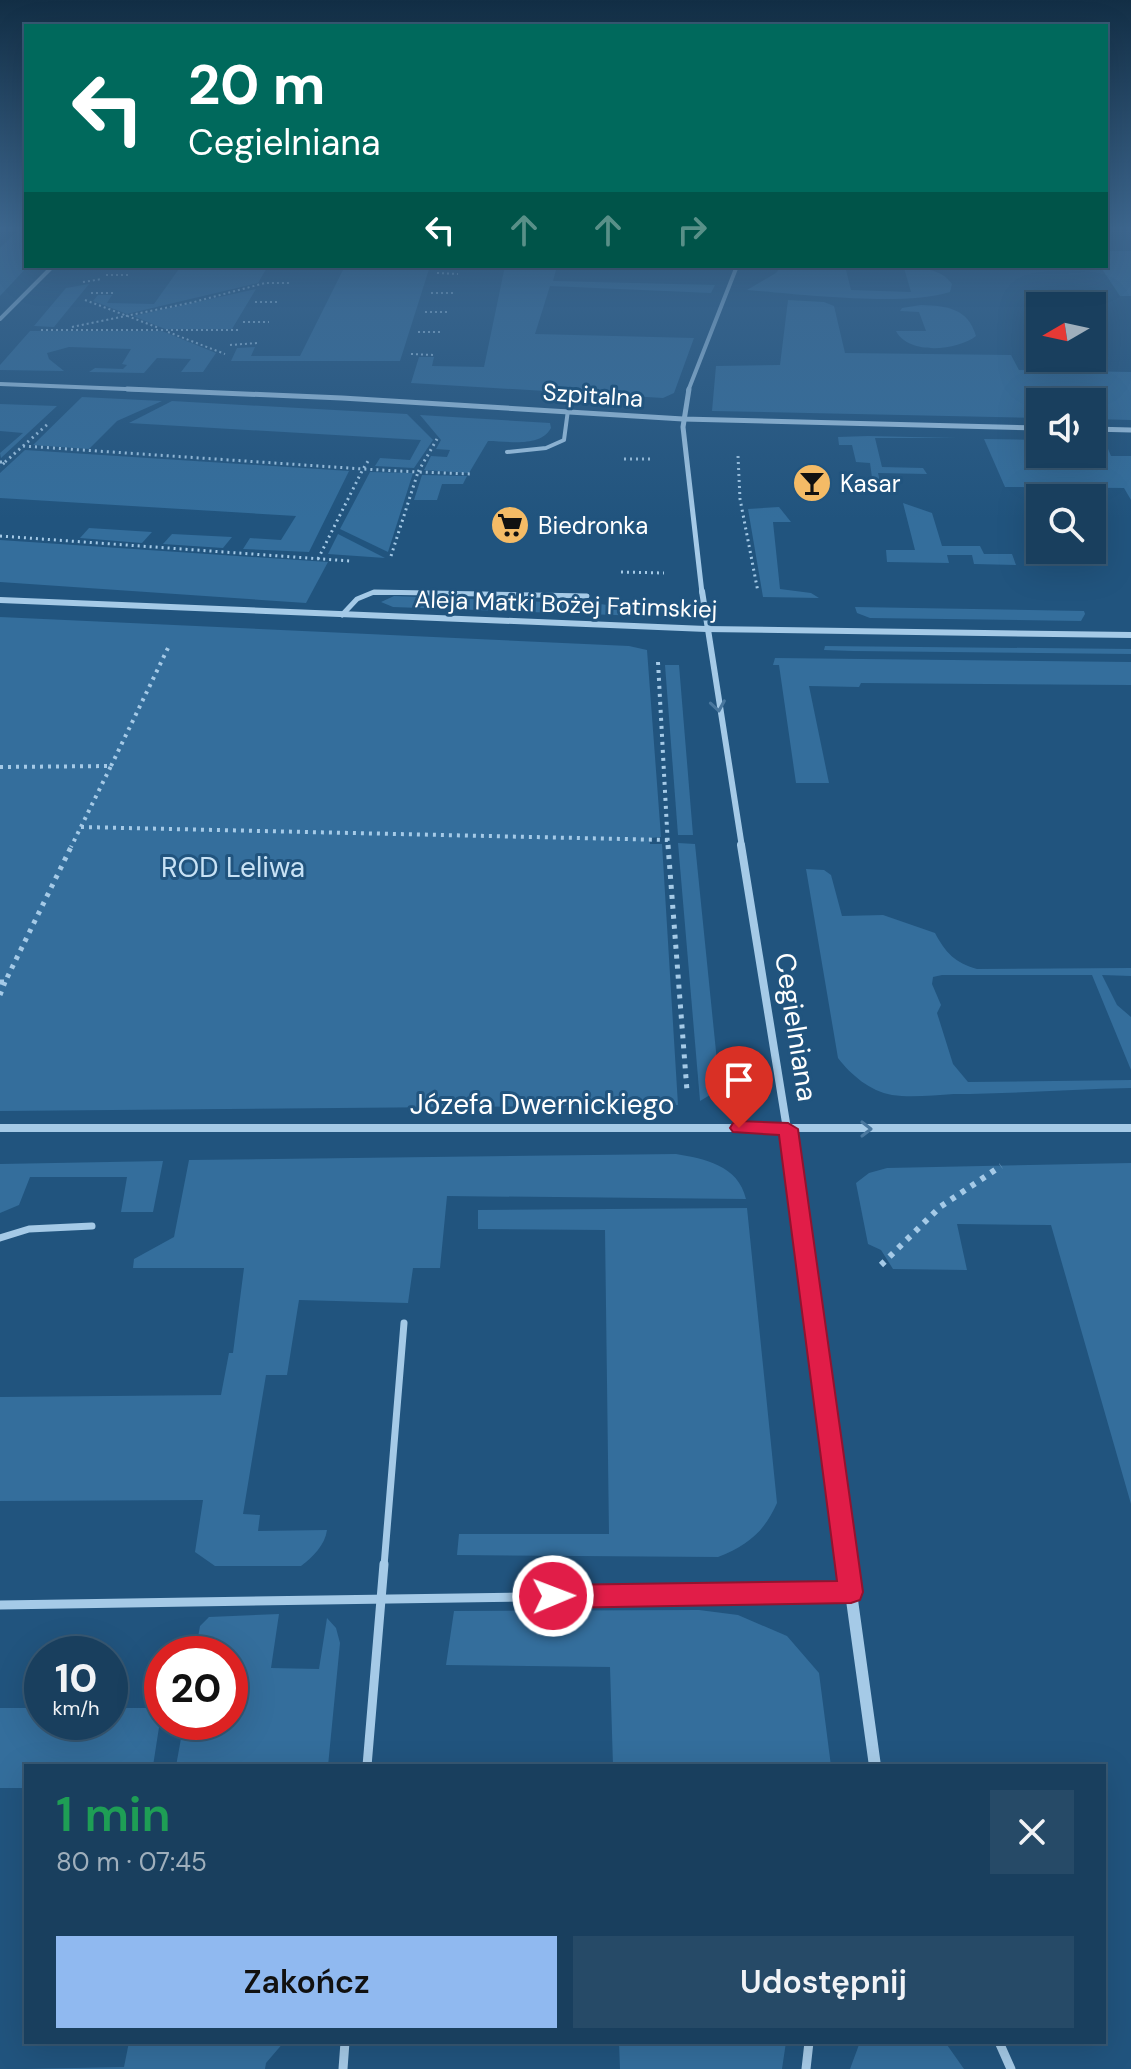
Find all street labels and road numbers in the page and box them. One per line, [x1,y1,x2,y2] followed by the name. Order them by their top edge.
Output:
[542,376,644,414] street label: Szpitalna
[414,583,718,625] street label: Aleja Matki Bożej Fatimskiej
[766,950,826,1104] street label: Cegielniana
[410,1086,674,1123] street label: Józefa Dwernickiego

